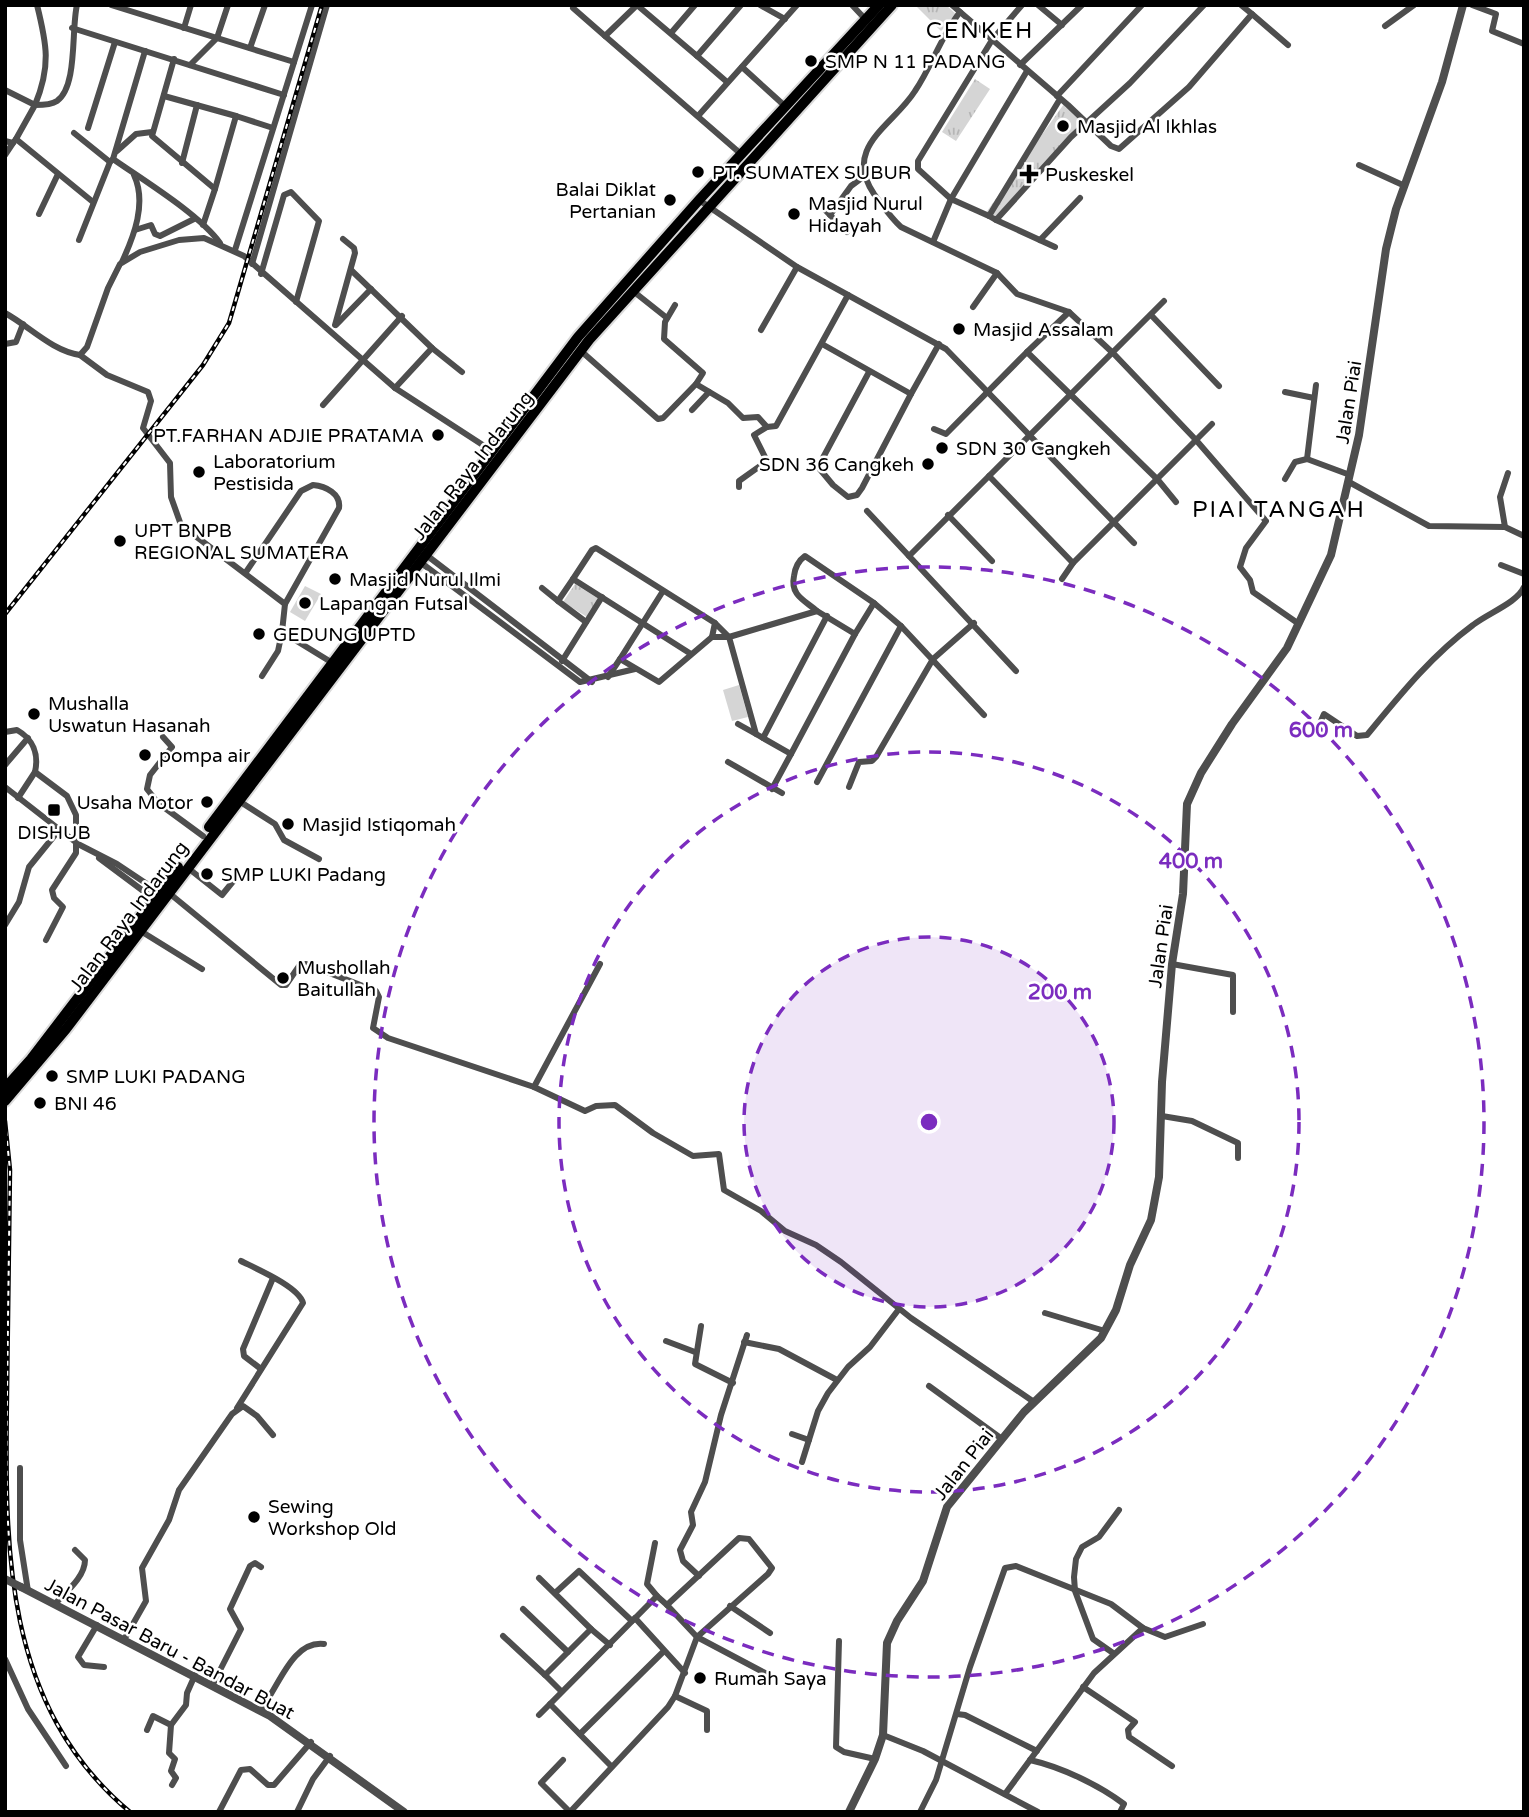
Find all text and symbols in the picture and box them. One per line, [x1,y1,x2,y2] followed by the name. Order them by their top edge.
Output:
[926,17,1034,45] district label: CENKEH
[825,51,1006,73] place label: SMP N 11 PADANG
[803,53,819,69] marker: SMP N 11 PADANG
[1077,116,1217,138] place label: Masjid Al Ikhlas
[1055,118,1071,134] marker: Masjid Al Ikhlas
[712,162,911,184] place label: PT. SUMATEX SUBUR
[690,164,706,180] marker: PT. SUMATEX SUBUR
[1019,164,1039,184] marker: Puskeskel
[1045,164,1134,186] place label: Puskeskel
[555,179,656,223] place label: Balai Diklat Pertanian
[662,192,678,208] marker: Balai Diklat Pertanian
[808,193,923,237] place label: Masjid Nurul Hidayah
[786,206,802,222] marker: Masjid Nurul Hidayah
[973,319,1114,341] place label: Masjid Assalam
[951,321,967,337] marker: Masjid Assalam
[1332,359,1366,445] street label: Jalan Piai
[408,387,538,545] street label: Jalan Raya Indarung
[153,425,424,447] place label: PT.FARHAN ADJIE PRATAMA
[430,427,446,443] marker: PT.FARHAN ADJIE PRATAMA
[956,438,1111,460] place label: SDN 30 Cangkeh
[934,440,950,456] marker: SDN 30 Cangkeh
[213,451,336,495] place label: Laboratorium Pestisida
[759,454,914,476] place label: SDN 36 Cangkeh
[920,456,936,472] marker: SDN 36 Cangkeh
[191,464,207,480] marker: Laboratorium Pestisida
[1192,496,1366,524] district label: PIAI TANGAH
[134,520,349,564] place label: UPT BNPB REGIONAL SUMATERA
[112,533,128,549] marker: UPT BNPB REGIONAL SUMATERA
[349,569,501,591] place label: Masjid Nurul Ilmi
[327,571,343,587] marker: Masjid Nurul Ilmi
[319,593,468,615] place label: Lapangan Futsal
[297,595,313,611] marker: Lapangan Futsal
[273,624,416,646] place label: GEDUNG UPTD
[251,626,267,642] marker: GEDUNG UPTD
[48,693,211,737] place label: Mushalla Uswatun Hasanah
[26,706,42,722] marker: Mushalla Uswatun Hasanah
[1289,718,1353,743] text: 600 m
[159,745,251,767] place label: pompa air
[137,747,153,763] marker: pompa air
[76,792,194,814] place label: Usaha Motor
[199,794,215,810] marker: Usaha Motor
[46,802,62,818] marker: DISHUB
[302,814,456,836] place label: Masjid Istiqomah
[280,816,296,832] marker: Masjid Istiqomah
[17,822,91,844] place label: DISHUB
[65,837,193,996] street label: Jalan Raya Indarung
[1159,849,1223,874] text: 400 m
[221,864,386,886] place label: SMP LUKI Padang
[199,866,215,882] marker: SMP LUKI Padang
[1144,903,1178,989] street label: Jalan Piai
[297,957,391,1001] place label: Mushollah Baitullah
[275,970,291,986] marker: Mushollah Baitullah
[1028,980,1092,1005] text: 200 m
[66,1066,246,1088] place label: SMP LUKI PADANG
[44,1068,60,1084] marker: SMP LUKI PADANG
[54,1093,117,1115] place label: BNI 46
[32,1095,48,1111] marker: BNI 46
[917,1110,941,1134] centre of rings
[929,1425,998,1505] street label: Jalan Piai
[268,1496,397,1540] place label: Sewing Workshop Old
[246,1509,262,1525] marker: Sewing Workshop Old
[41,1574,298,1724] street label: Jalan Pasar Baru - Bandar Buat
[714,1668,827,1690] place label: Rumah Saya
[692,1670,708,1686] marker: Rumah Saya

